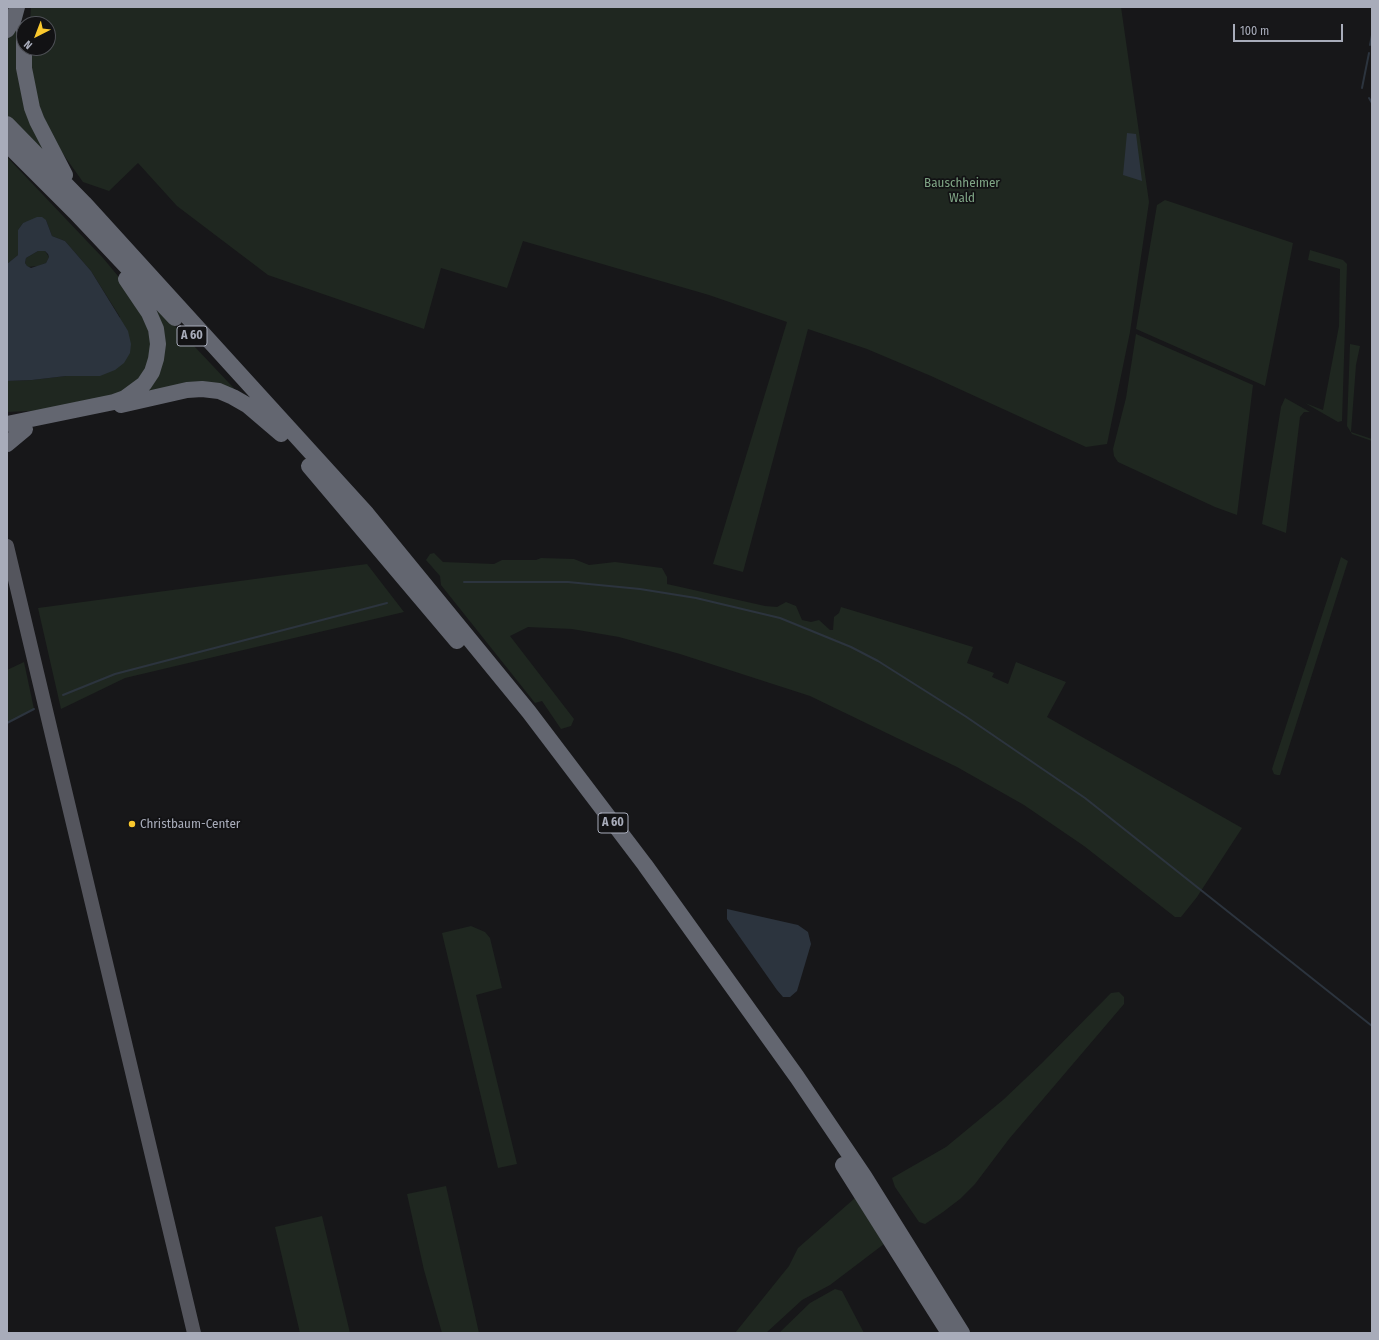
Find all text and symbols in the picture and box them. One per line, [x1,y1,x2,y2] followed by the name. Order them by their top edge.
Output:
[16,16,56,56] north arrow
[1235,16,1345,42] scale bar
[1240,24,1269,38] text: 100 m
[22,38,35,52] text: N
[924,175,1000,206] park label: Bauschheimer Wald
[177,326,207,346] road number: A 60
[598,813,628,833] road number: A 60
[140,816,240,832] place label: Christbaum-Center
[127,819,137,829] marker: Christbaum-Center

